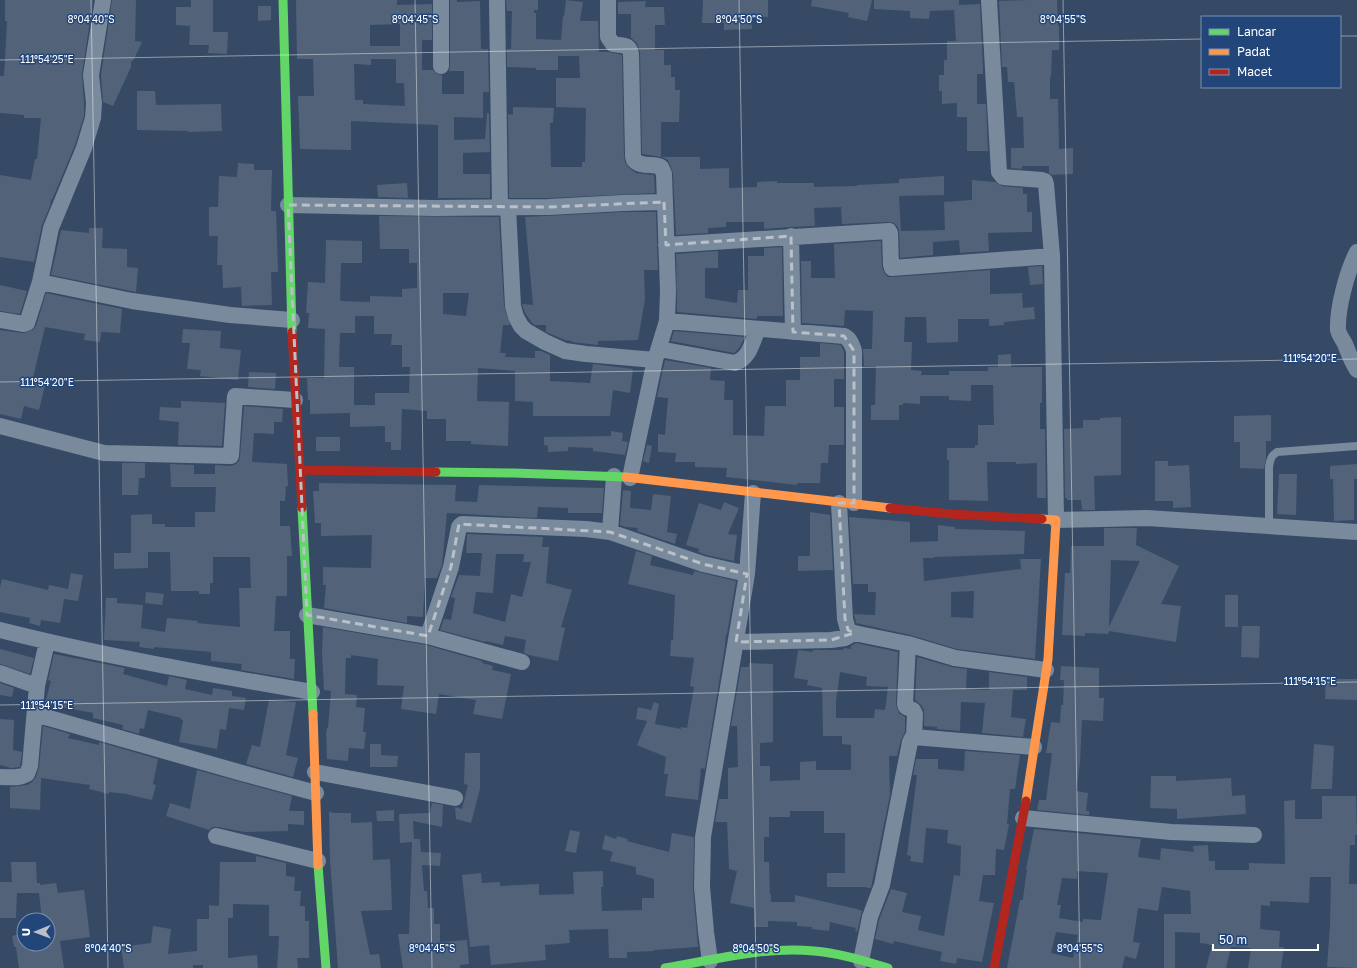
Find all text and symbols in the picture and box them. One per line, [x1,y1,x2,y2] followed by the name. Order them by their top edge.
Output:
[67,13,115,25] text: 8°04'40"S
[392,13,438,25] text: 8°04'45"S
[716,13,762,25] text: 8°04'50"S
[1040,13,1086,25] text: 8°04'55"S
[1201,16,1341,88] legend
[1237,24,1276,39] text: Lancar
[1237,44,1271,59] text: Padat
[20,53,74,65] text: 111°54'25"E
[1237,64,1273,79] text: Macet
[1283,352,1337,364] text: 111°54'20"E
[20,376,74,388] text: 111°54'20"E
[1284,675,1336,687] text: 111°54'15"E
[21,699,73,711] text: 111°54'15"E
[16,912,56,952] north arrow
[1213,926,1318,952] scale bar
[19,928,32,936] text: U
[1219,932,1247,947] text: 50 m
[84,942,132,954] text: 8°04'40"S
[409,942,455,954] text: 8°04'45"S
[733,942,779,954] text: 8°04'50"S
[1057,942,1103,954] text: 8°04'55"S

